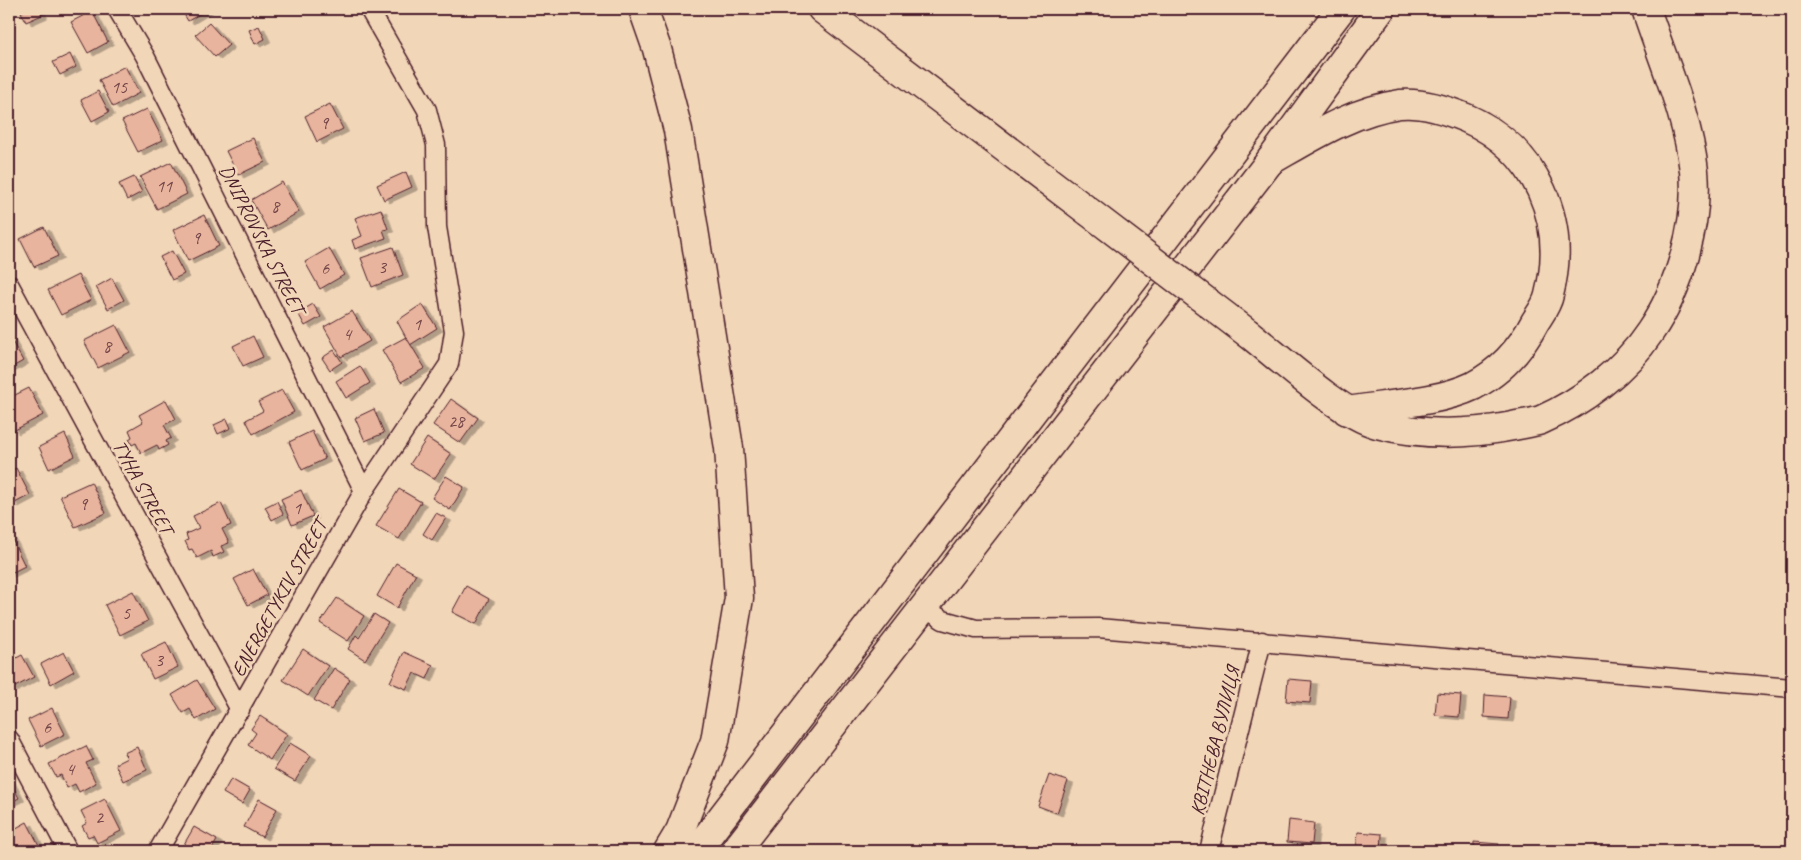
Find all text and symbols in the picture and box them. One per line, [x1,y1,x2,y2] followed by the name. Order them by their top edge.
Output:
[111,76,128,98] house number: 15
[320,112,330,134] house number: 9
[214,160,312,322] street label: DNIPROVSKA STREET
[156,175,173,197] house number: 11
[271,195,281,217] house number: 8
[192,227,202,249] house number: 9
[378,256,388,278] house number: 3
[321,257,330,279] house number: 6
[413,313,422,335] house number: 1
[343,323,353,345] house number: 4
[103,335,113,357] house number: 8
[448,410,466,432] house number: 28
[107,436,181,542] street label: TYHA STREET
[79,493,89,515] house number: 9
[293,497,302,519] house number: 1
[226,511,335,681] street label: ENERGETYKIV STREET
[122,602,131,624] house number: 5
[155,649,165,671] house number: 3
[1184,661,1246,818] street label: КВІТНЕВА ВУЛИЦЯ
[43,716,52,738] house number: 6
[66,758,76,780] house number: 4
[95,806,105,828] house number: 2

